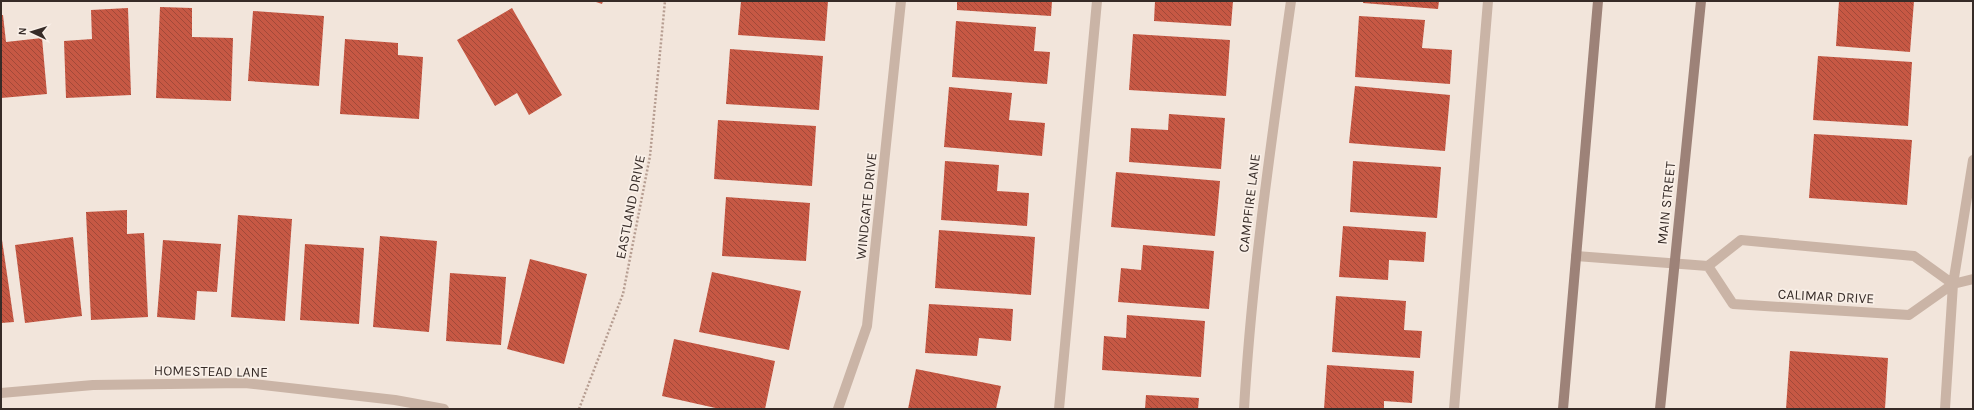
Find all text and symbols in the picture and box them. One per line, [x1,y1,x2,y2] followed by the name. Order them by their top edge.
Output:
[12,12,52,52] north arrow
[16,27,29,36] text: N
[852,152,881,260] street label: WINDGATE DRIVE
[1235,153,1264,253] street label: CAMPFIRE LANE
[612,154,649,261] street label: EASTLAND DRIVE
[1654,161,1679,245] street label: MAIN STREET
[1777,285,1875,308] street label: CALIMAR DRIVE
[154,362,268,381] street label: HOMESTEAD LANE

